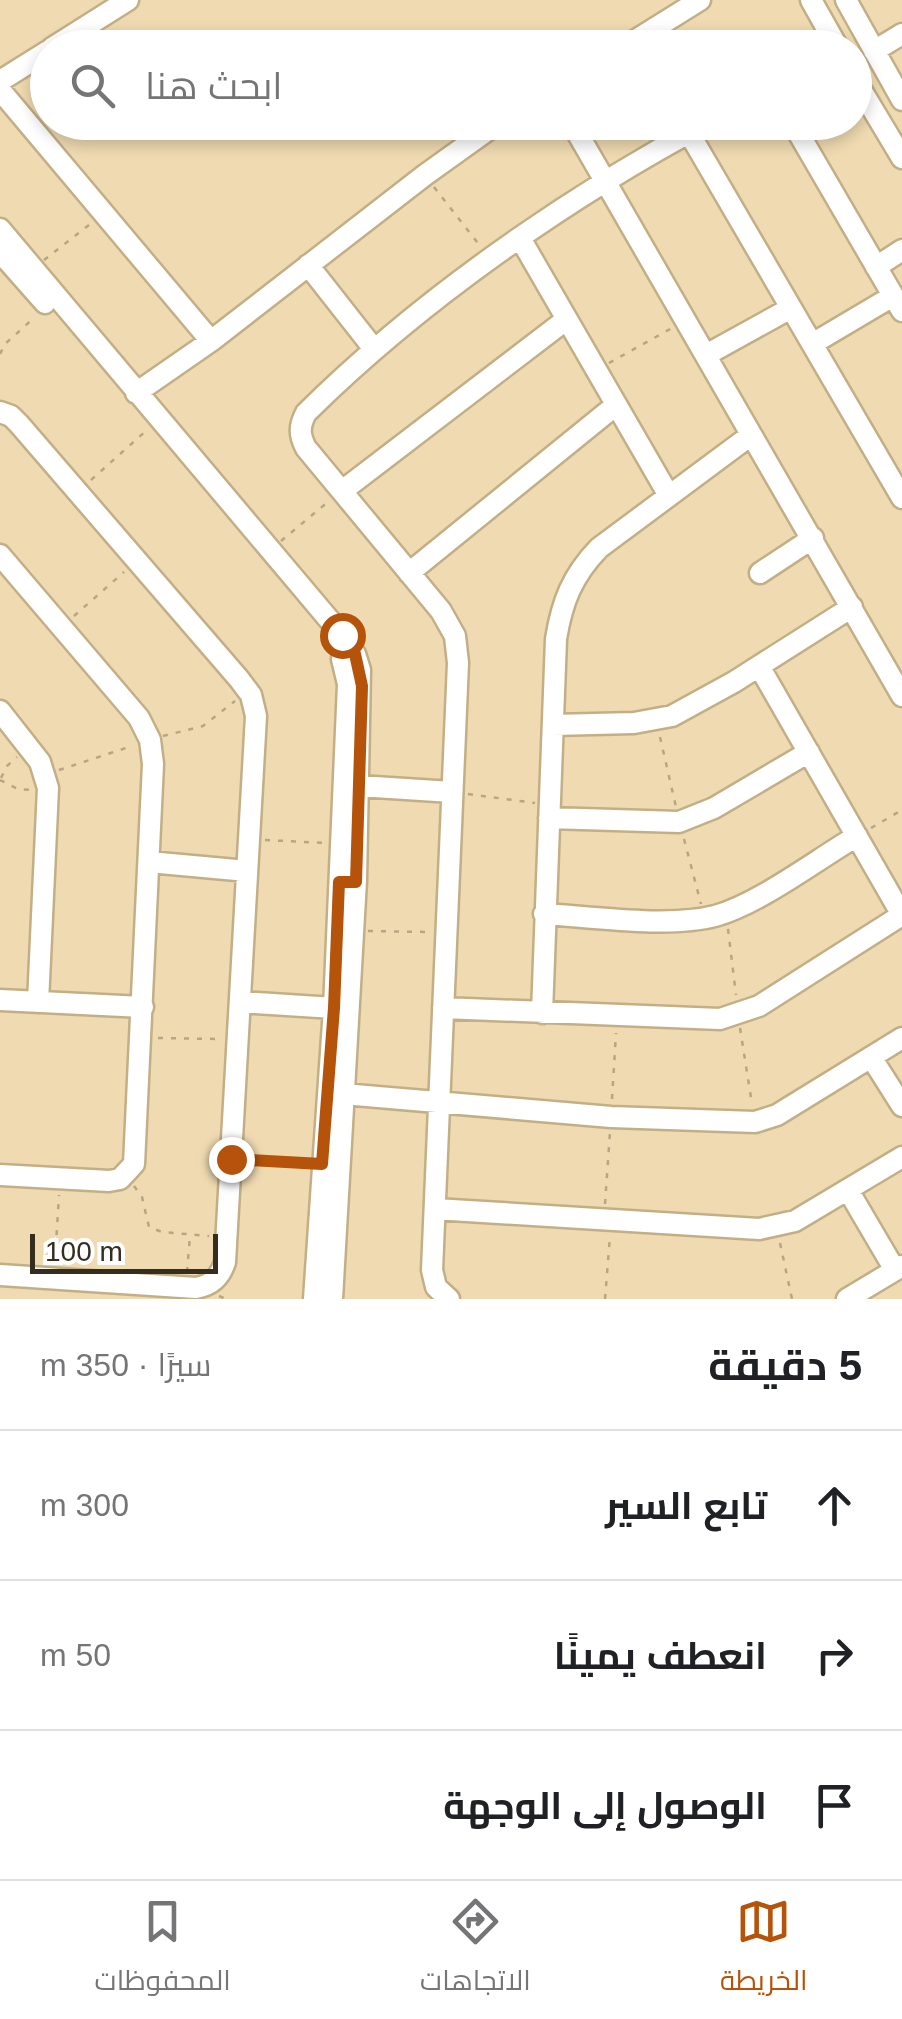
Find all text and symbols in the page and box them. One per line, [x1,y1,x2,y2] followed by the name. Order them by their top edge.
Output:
[30,30,872,140] search box
[65,58,120,113] icon: search
[145,65,283,107] text: ابحث هنا
[320,613,366,659] route start
[209,1137,255,1183] route end
[30,1229,218,1274] scale bar
[45,1236,123,1267] text: 100 m
[708,1342,862,1389] text: 5 دقيقة
[40,1347,211,1383] text: سيرًا · 350 m
[807,1478,862,1533] icon: ahead
[605,1485,767,1527] text: تابع السير
[40,1487,129,1523] text: 300 m
[807,1628,862,1683] icon: right
[554,1635,767,1677] text: انعطف يمينًا
[40,1637,111,1673] text: 50 m
[807,1778,862,1833] icon: arrive
[443,1785,767,1827] text: الوصول إلى الوجهة
[95,1894,231,2006] tab: المحفوظات
[420,1894,531,2006] tab: الاتجاهات
[720,1894,807,2006] tab: الخريطة

